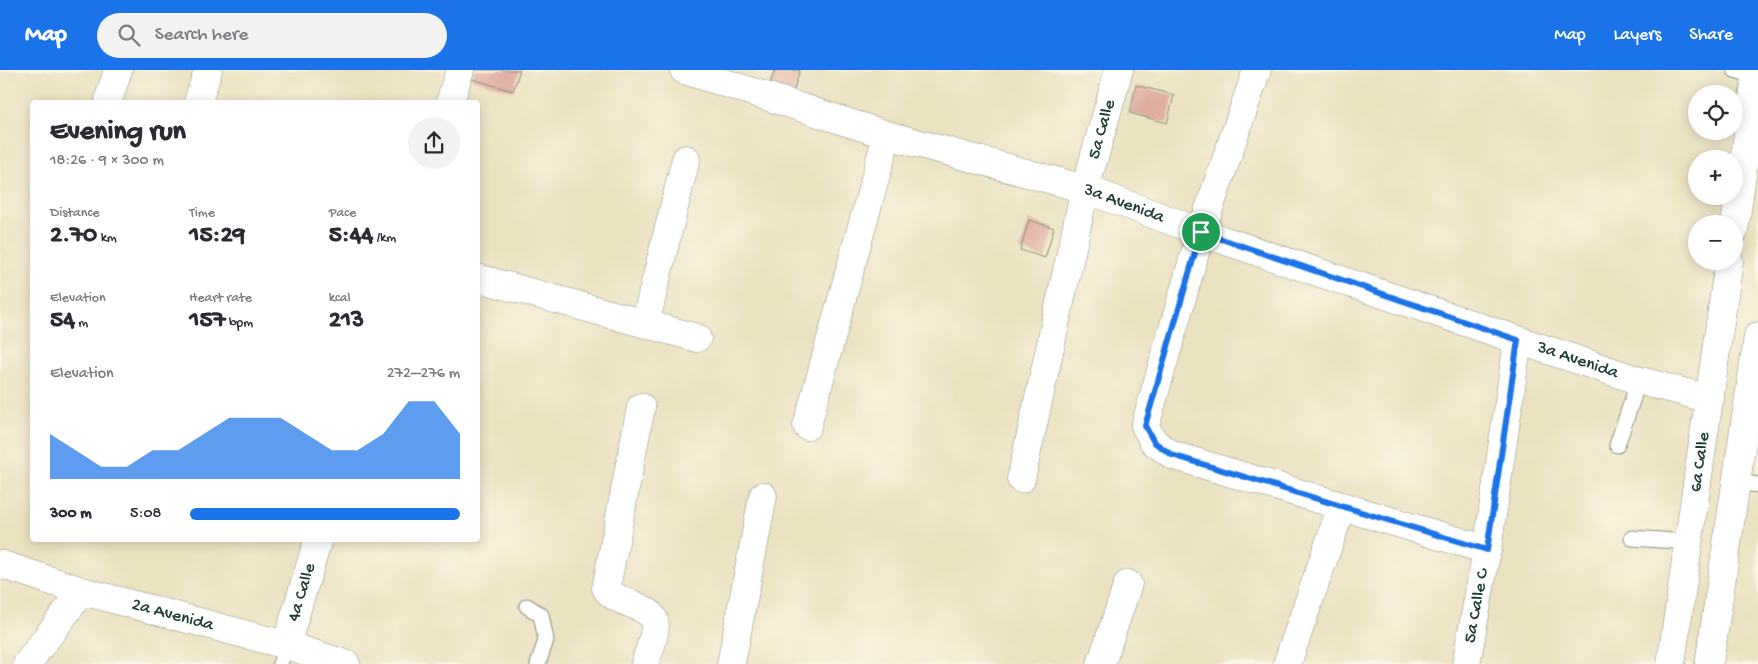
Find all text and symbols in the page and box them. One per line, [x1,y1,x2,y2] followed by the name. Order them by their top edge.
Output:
[97,13,447,58] search box
[25,21,67,50] text: Map
[115,21,143,49] icon: search
[155,24,248,47] text: Search here
[1554,25,1586,46] text: Map
[1614,25,1661,46] text: Layers
[1689,25,1733,46] text: Share
[1688,85,1743,270] map controls
[1688,85,1743,140] button: locate
[1084,97,1121,161] street label: 5a Calle
[50,116,186,149] text: Evening run
[408,117,460,169] button: share
[1688,150,1743,205] button: +
[50,152,164,171] text: 18:26 · 9 × 300 m
[1080,179,1168,228] street label: 3a Avenida
[50,205,99,222] text: Distance
[189,205,215,222] text: Time
[329,205,356,222] text: Pace
[1180,211,1222,253] pin
[1688,215,1743,270] button: −
[1187,218,1215,246] icon: arrive
[50,222,97,251] text: 2.70
[189,222,245,251] text: 15:29
[329,222,373,251] text: 5:44
[97,230,117,247] text: km
[373,230,396,247] text: /km
[50,290,106,307] text: Elevation
[189,290,252,307] text: Heart rate
[329,290,351,307] text: kcal
[50,307,75,336] text: 54
[189,307,226,336] text: 157
[329,307,364,336] text: 213
[75,315,88,332] text: m
[226,315,253,332] text: bpm
[1533,336,1622,384] street label: 3a Avenida
[50,365,114,384] text: Elevation
[387,365,460,384] text: 272–276 m
[1685,430,1715,493] street label: 6a Calle
[50,505,92,524] text: 300 m
[130,505,161,524] text: 5:08
[283,560,321,624] street label: 4a Calle
[1460,566,1494,645] street label: 5a Calle C
[129,594,217,636] street label: 2a Avenida

